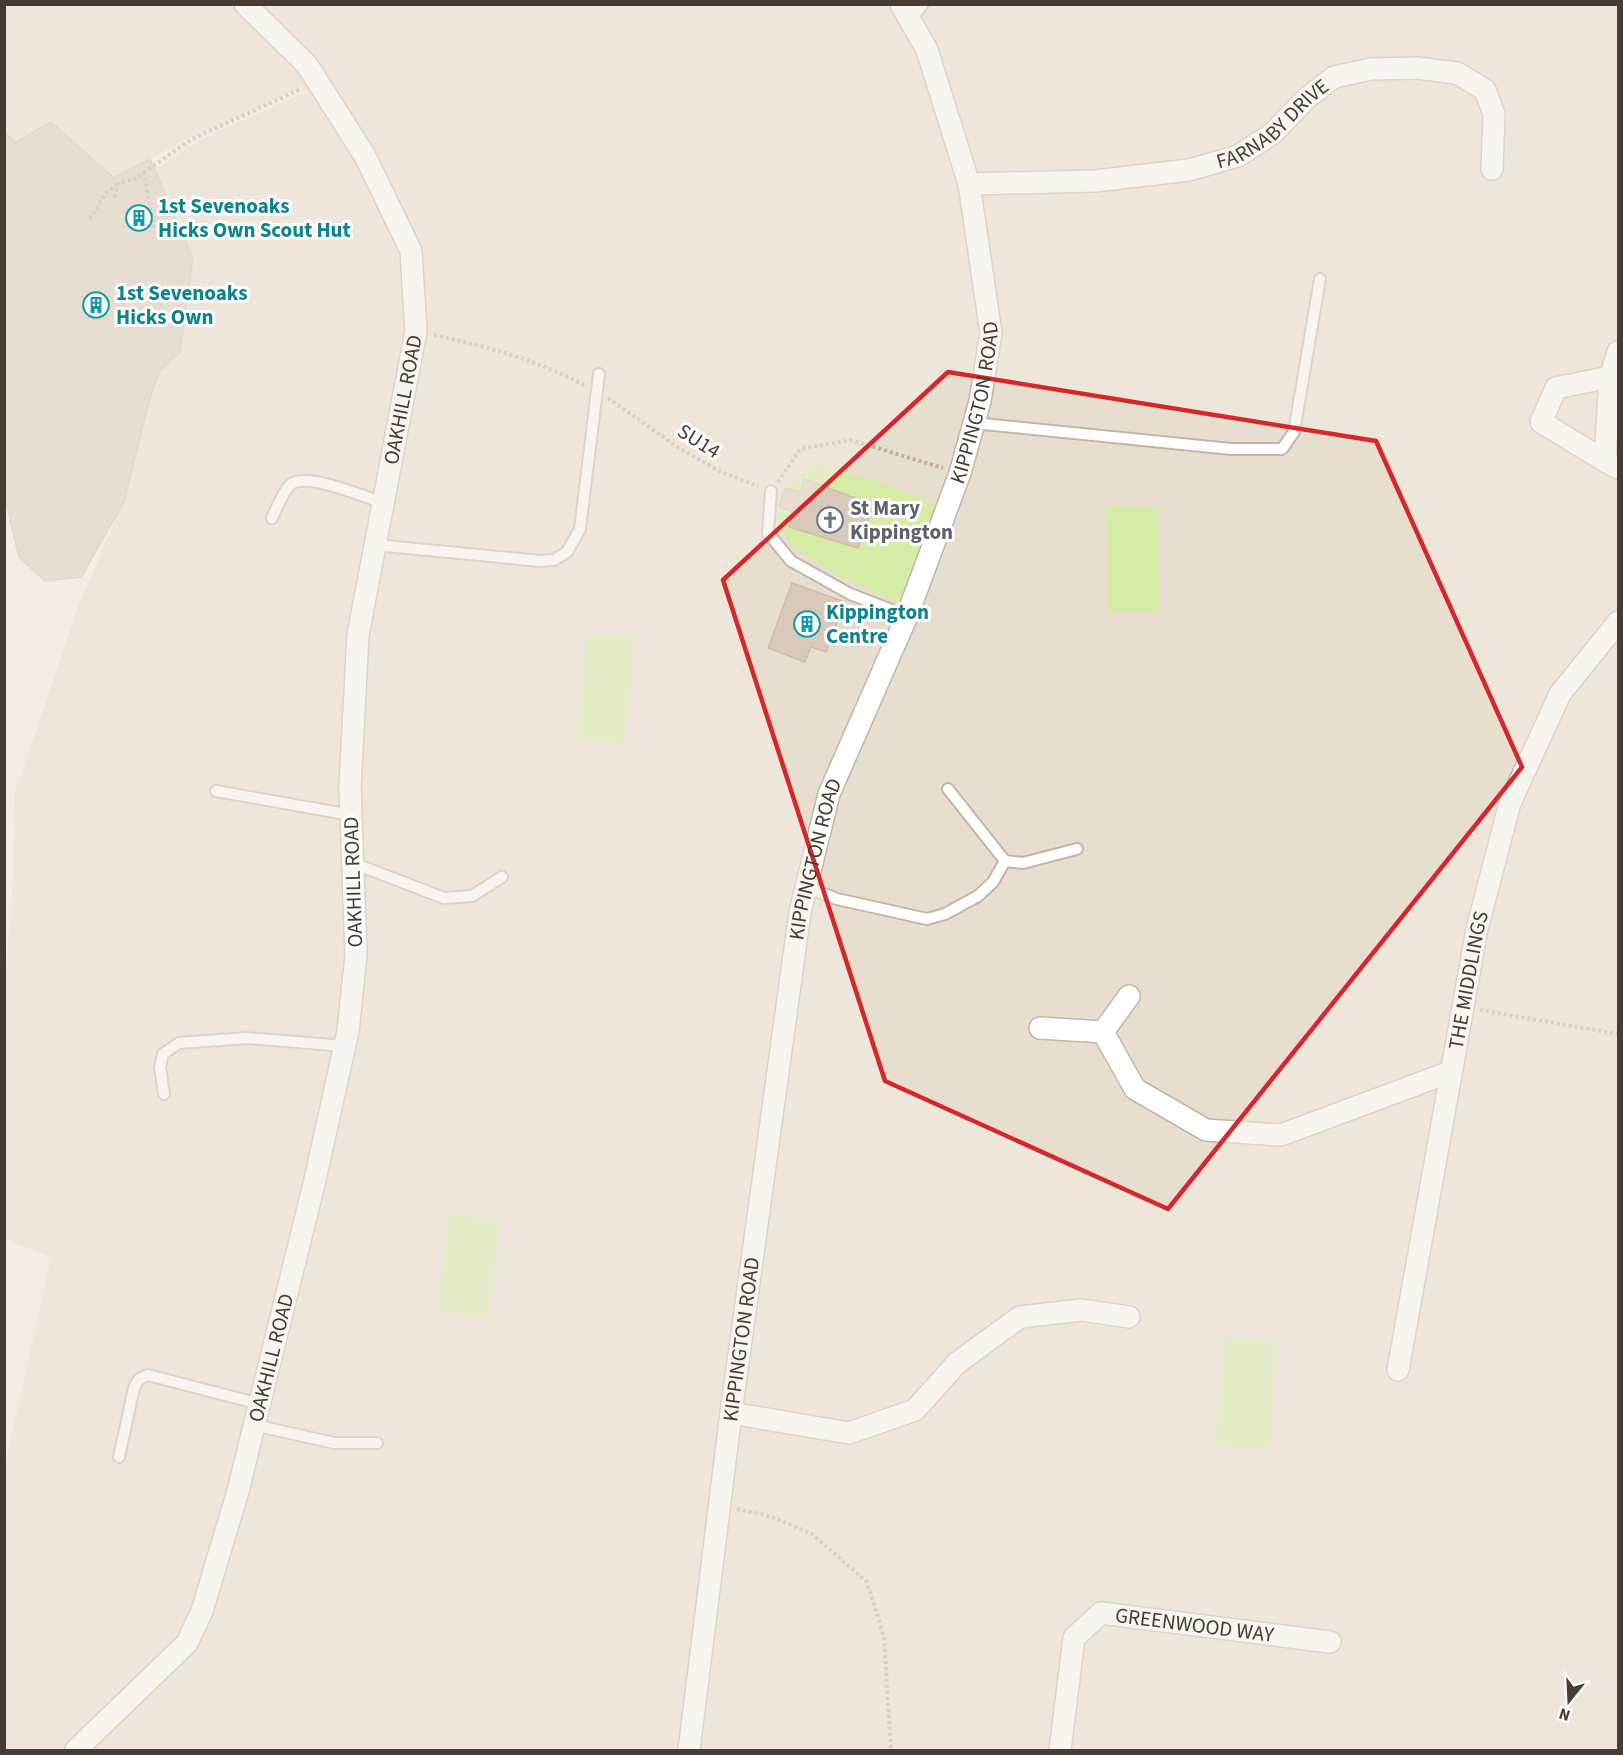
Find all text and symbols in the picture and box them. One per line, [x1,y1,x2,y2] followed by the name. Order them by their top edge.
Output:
[1213,71,1335,176] street label: FARNABY DRIVE
[158,191,351,245] place label: 1st Sevenoaks Hicks Own Scout Hut
[124,203,154,233] building icon: 1st Sevenoaks Hicks Own Scout Hut
[116,278,248,332] place label: 1st Sevenoaks Hicks Own
[81,290,111,320] building icon: 1st Sevenoaks Hicks Own
[942,319,1006,488] street label: KIPPINGTON ROAD
[376,333,430,467] street label: OAKHILL ROAD
[672,416,726,466] street label: SU14
[850,493,953,547] place label: St Mary Kippington
[815,505,845,535] church icon: St Mary Kippington
[826,597,929,651] place label: Kippington Centre
[792,609,822,639] building icon: Kippington Centre
[781,773,849,942] street label: KIPPINGTON ROAD
[336,816,370,948] street label: OAKHILL ROAD
[1441,908,1496,1052] street label: THE MIDDLINGS
[715,1255,767,1423] street label: KIPPINGTON ROAD
[241,1291,301,1425] street label: OAKHILL ROAD
[1113,1600,1277,1650] street label: GREENWOOD WAY
[1539,1671,1599,1731] north arrow
[1556,1702,1573,1726] text: N

